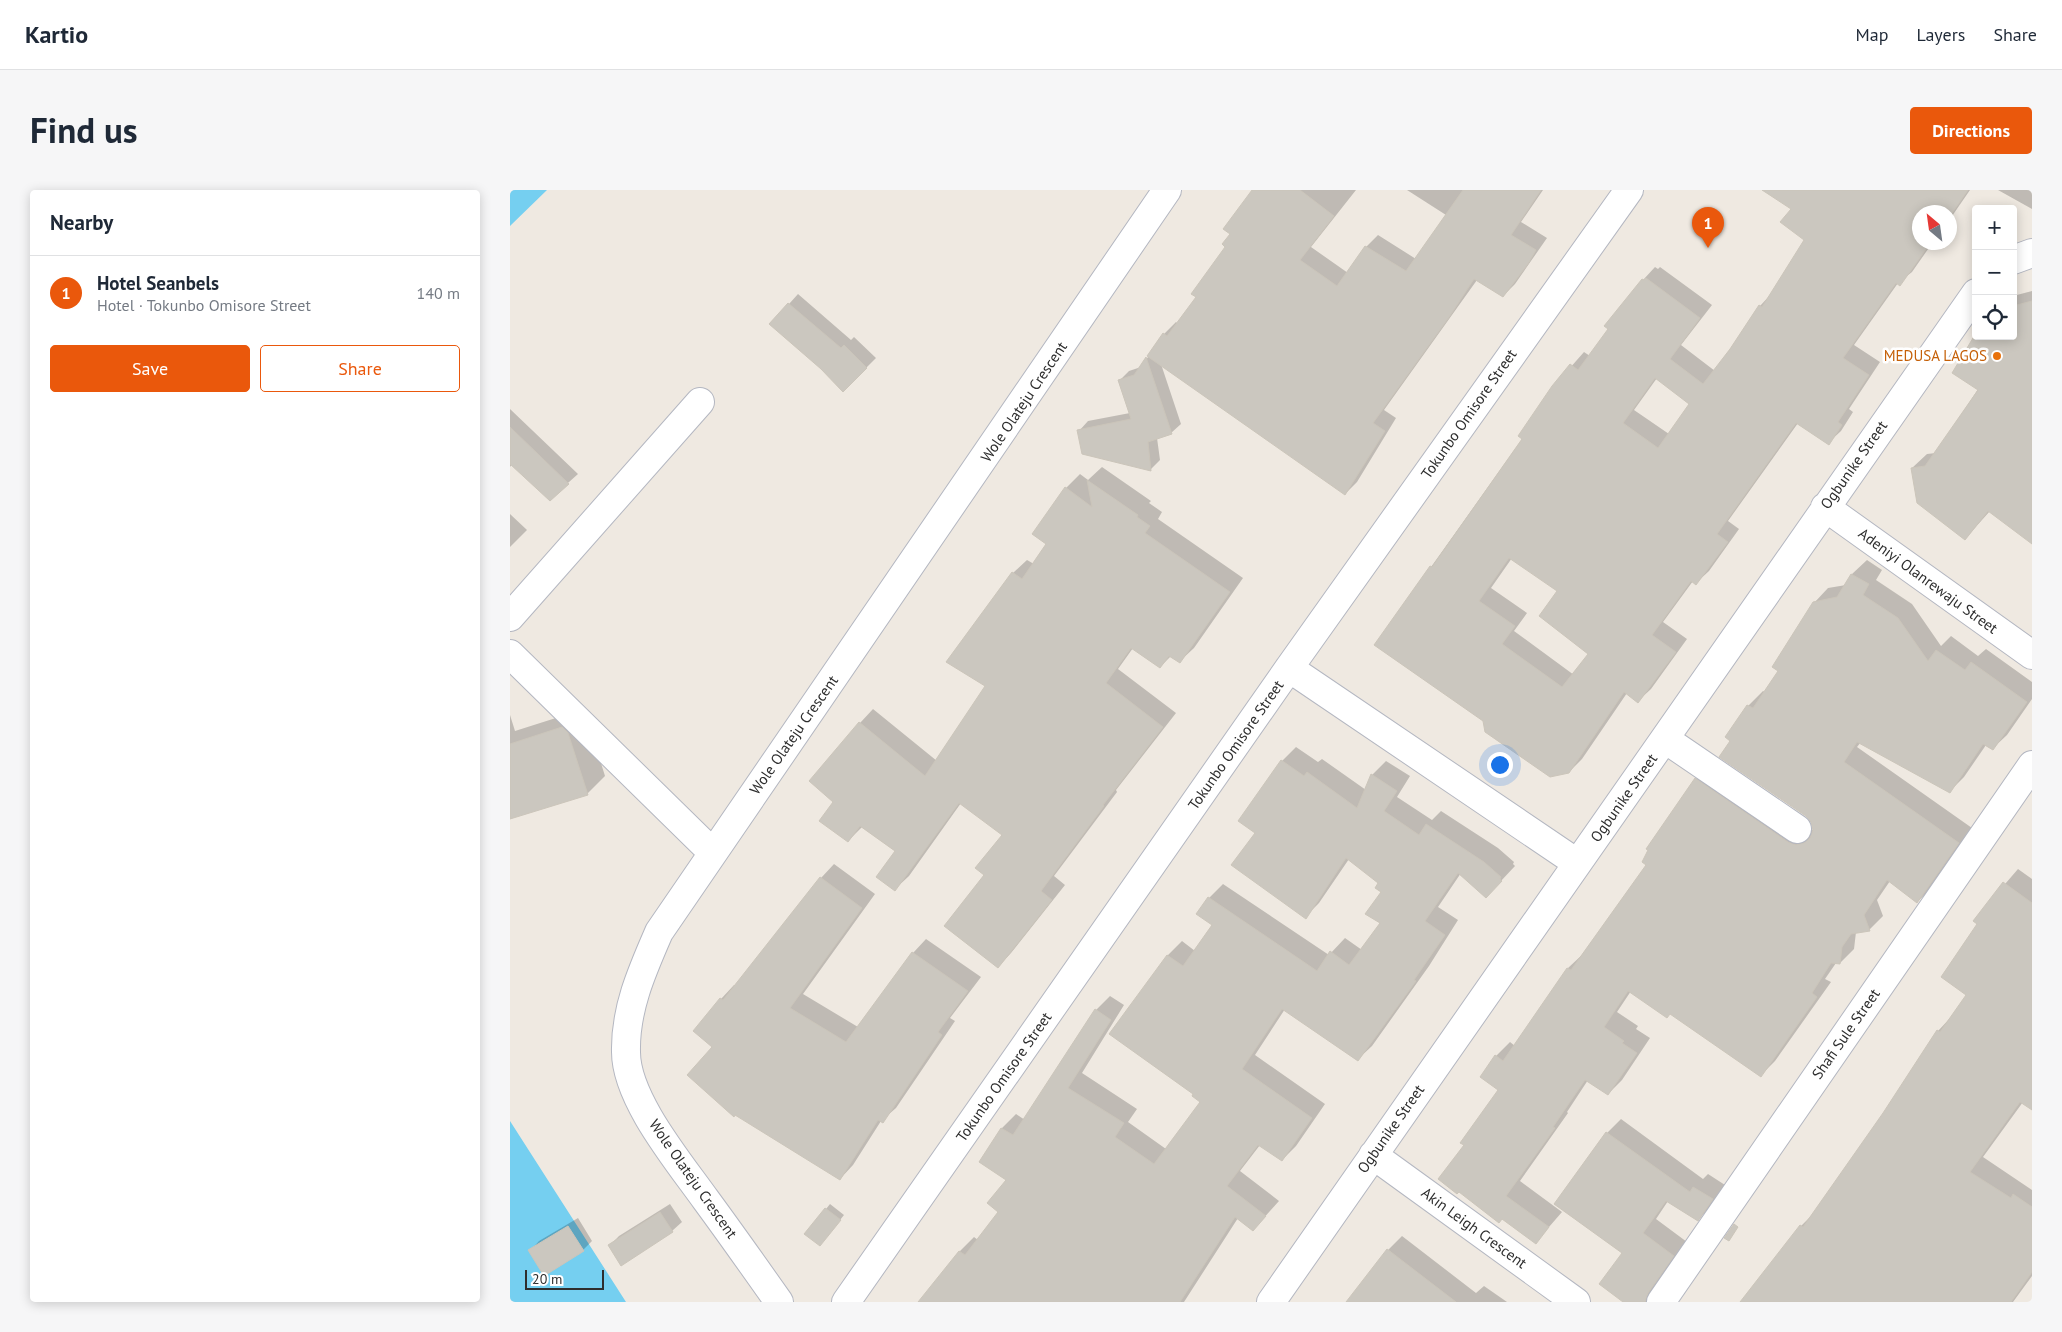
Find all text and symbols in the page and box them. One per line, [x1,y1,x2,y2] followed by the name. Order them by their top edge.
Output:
[25,19,88,50] text: Kartio
[1856,23,1888,46] text: Map
[1916,23,1965,46] text: Layers
[1993,23,2037,46] text: Share
[30,107,138,153] text: Find us
[1910,107,2032,154] button: Directions
[1912,205,1957,250] north arrow
[1972,205,2017,340] map controls
[1972,205,2017,250] button: +
[1692,207,1724,248] pin: 1
[50,209,113,236] text: Nearby
[1972,250,2017,295] button: −
[97,271,219,295] text: Hotel Seanbels
[61,283,71,303] text: 1
[417,283,460,303] text: 140 m
[97,295,311,315] text: Hotel · Tokunbo Omisore Street
[1972,295,2017,340] button: locate
[976,338,1071,466] street label: Wole Olateju Crescent
[50,345,250,392] button: Save
[260,345,460,392] button: Share
[1417,345,1521,482] street label: Tokunbo Omisore Street
[1884,346,1987,365] place label: MEDUSA LAGOS
[1991,350,2003,362] marker: MEDUSA LAGOS
[1816,417,1891,513] street label: Ogbunike Street
[1855,524,2002,637] street label: Adeniyi Olanrewaju Street
[745,671,842,798] street label: Wole Olateju Crescent
[1184,676,1288,813] street label: Tokunbo Omisore Street
[1586,750,1661,846] street label: Ogbunike Street
[1487,752,1513,778] your location
[1807,985,1884,1083] street label: Shafi Sule Street
[952,1008,1056,1145] street label: Tokunbo Omisore Street
[1353,1081,1428,1177] street label: Ogbunike Street
[645,1115,742,1242] street label: Wole Olateju Crescent
[1418,1183,1531,1272] street label: Akin Leigh Crescent
[525,1267,604,1290] scale bar
[532,1270,562,1288] text: 20 m

